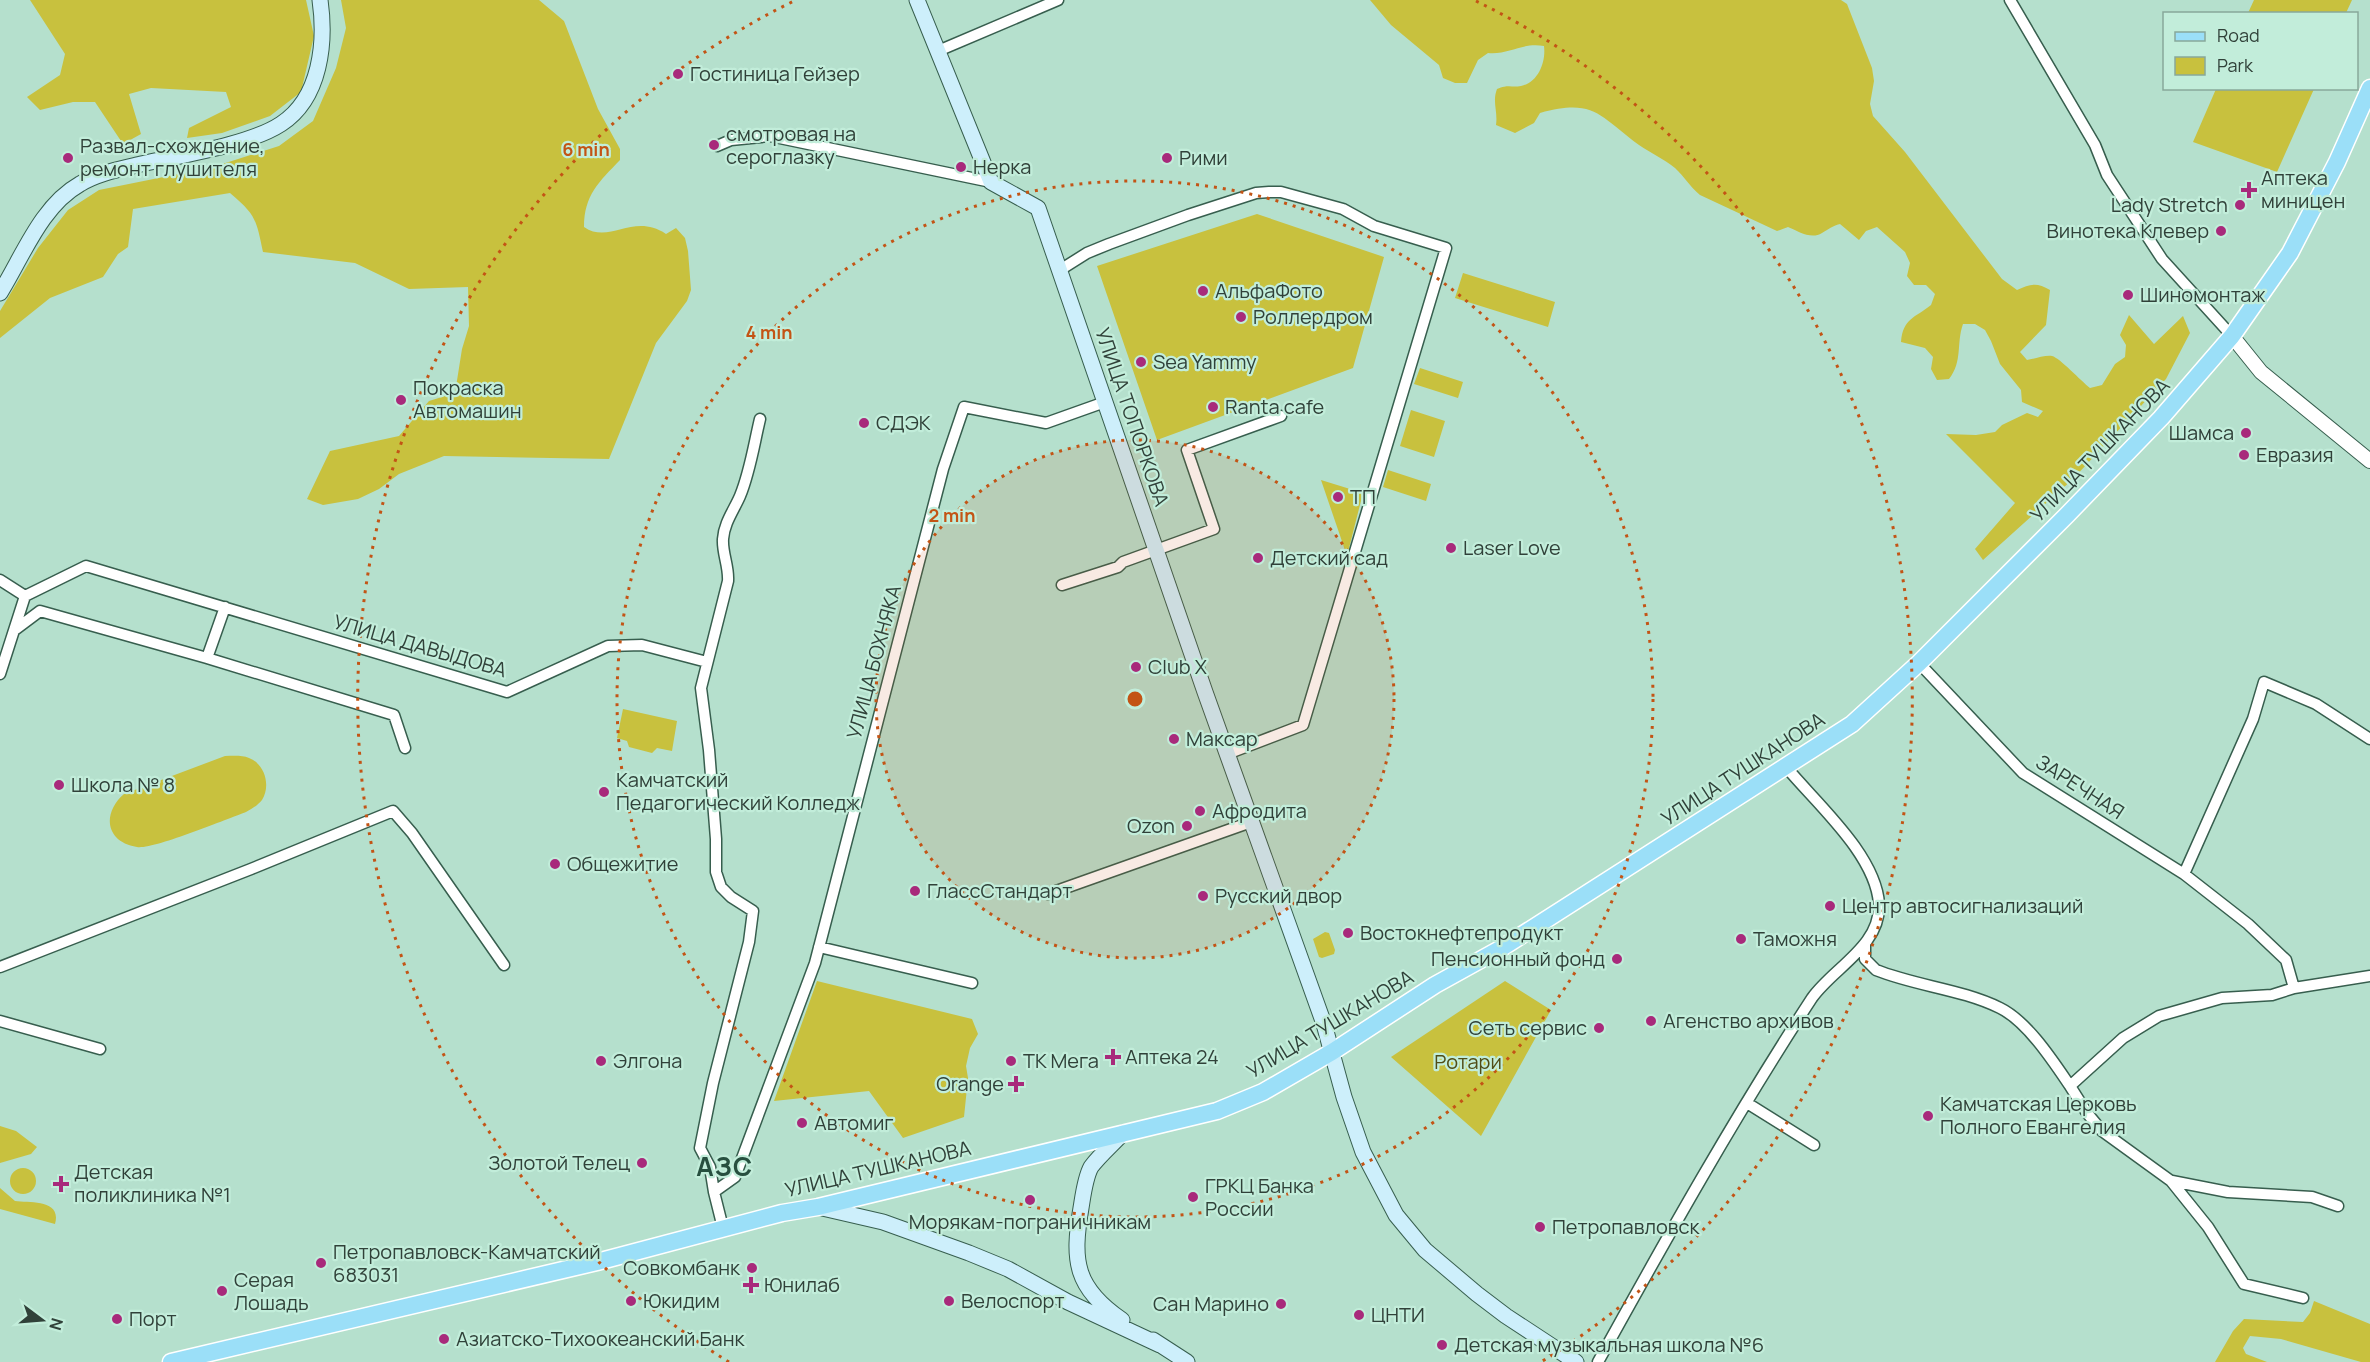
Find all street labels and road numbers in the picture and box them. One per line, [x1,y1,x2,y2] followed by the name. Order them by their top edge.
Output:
[1089,324,1176,510] street label: УЛИЦА ТОПОРКОВА
[2024,372,2176,527] street label: УЛИЦА ТУШКАНОВА
[840,582,907,742] street label: УЛИЦА БОХНЯКА
[330,608,510,683] street label: УЛИЦА ДАВЫДОВА
[1656,705,1830,832] street label: УЛИЦА ТУШКАНОВА
[2031,748,2130,825] street label: ЗАРЕЧНАЯ
[1241,963,1418,1084] street label: УЛИЦА ТУШКАНОВА
[782,1134,974,1203] street label: УЛИЦА ТУШКАНОВА

